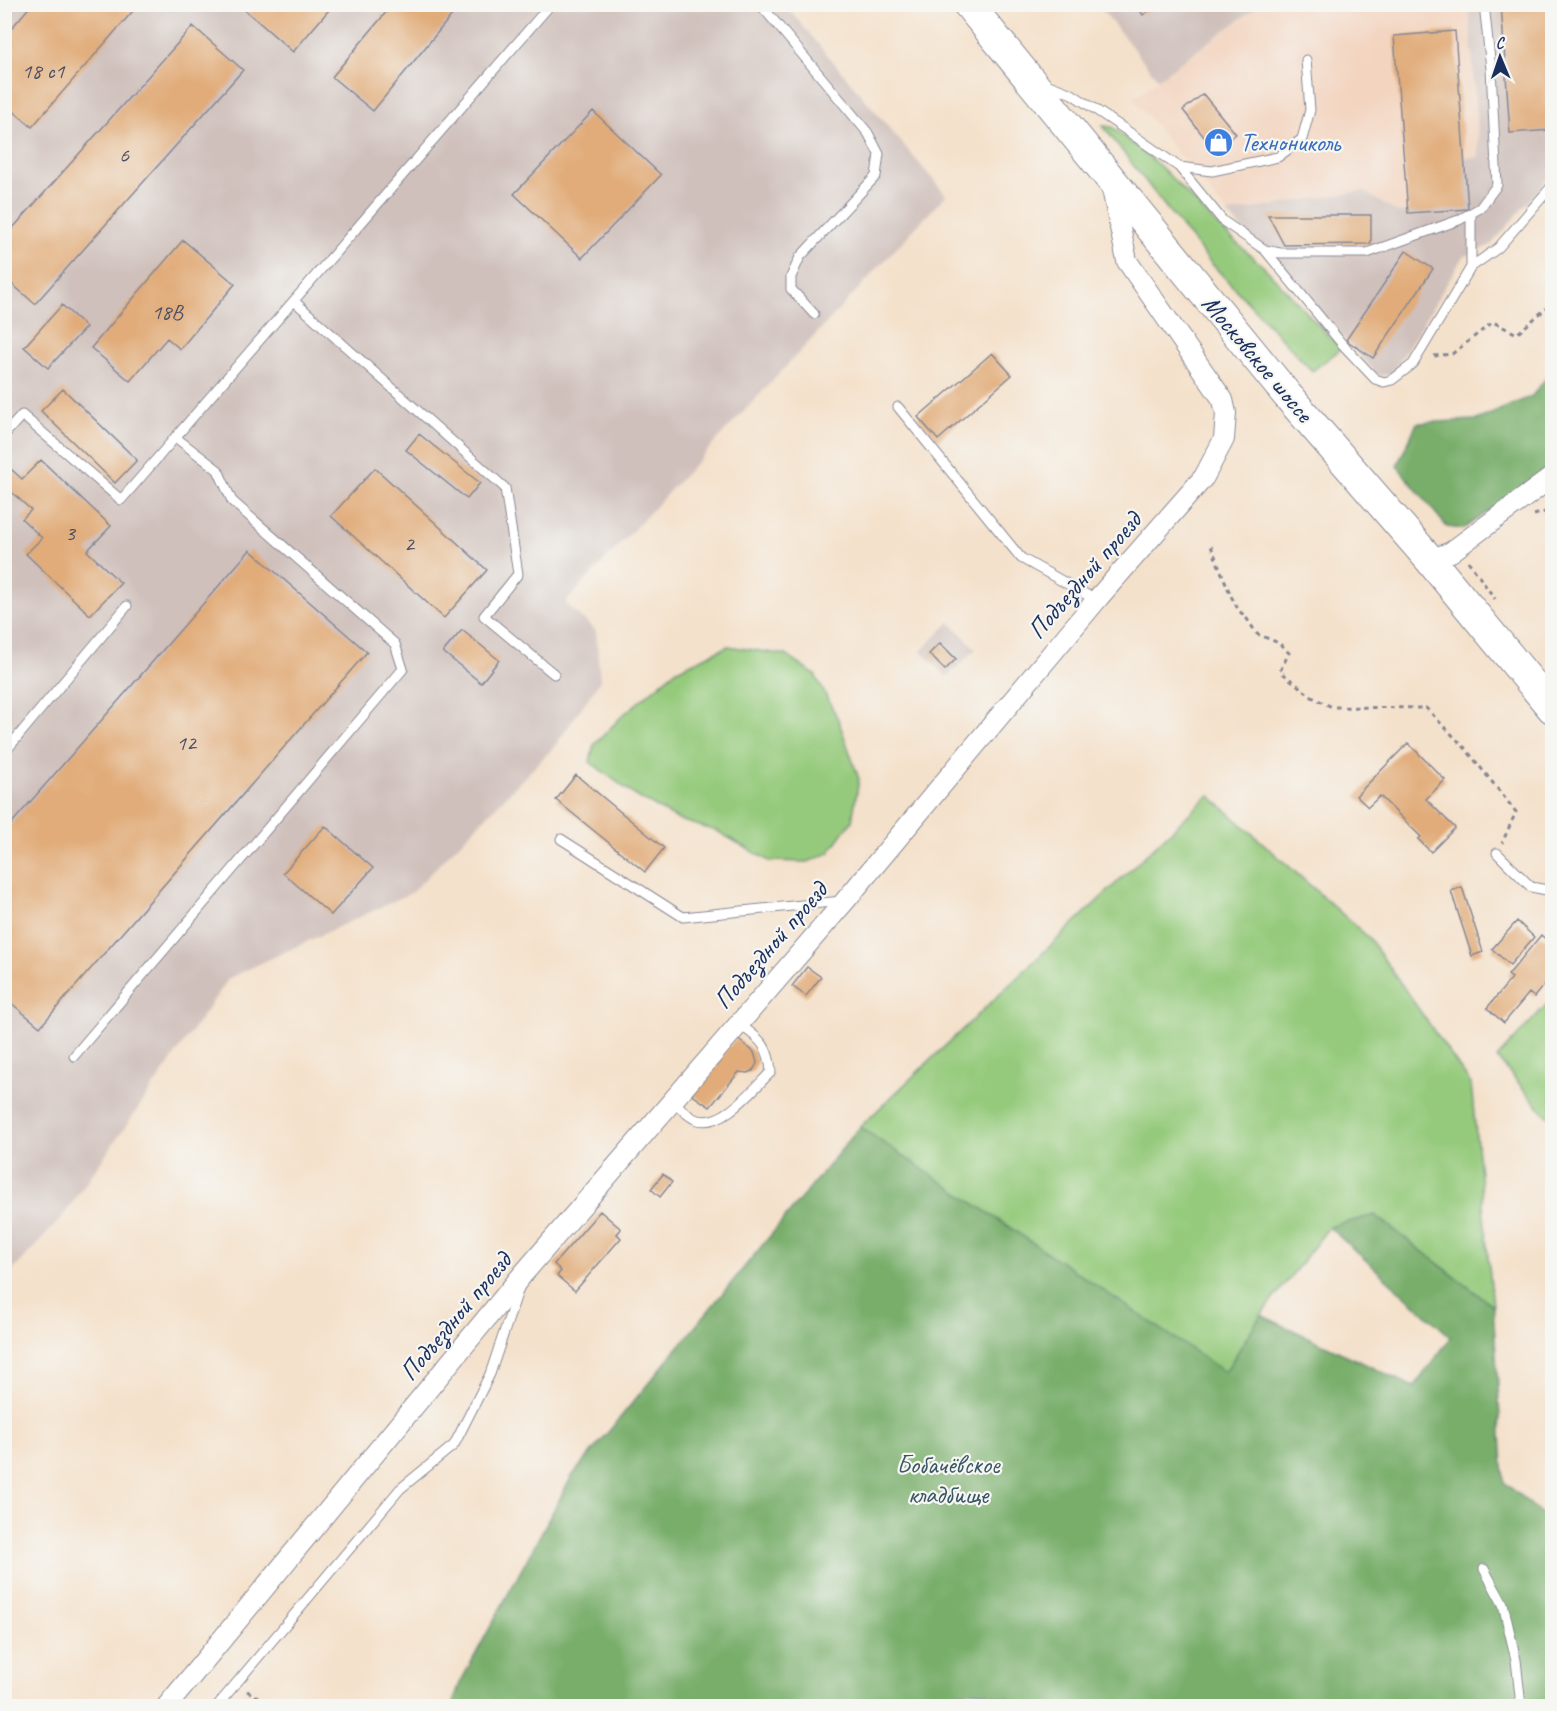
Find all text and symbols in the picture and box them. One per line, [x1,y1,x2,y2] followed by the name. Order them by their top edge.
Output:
[1470,27,1530,87] north arrow
[1495,33,1506,53] text: С
[22,57,66,85] house number: 18 с1
[1203,126,1235,158] shop icon: Технониколь
[1240,126,1342,159] place label: Технониколь
[119,141,130,169] house number: 6
[1195,288,1322,430] street label: Московское шоссе
[151,298,184,326] house number: 18В
[1020,503,1151,646] street label: Подъездной проезд
[65,519,77,547] house number: 3
[404,530,416,558] house number: 2
[176,729,198,757] house number: 12
[706,873,837,1016] street label: Подъездной проезд
[392,1243,521,1388] street label: Подъездной проезд
[897,1448,1001,1511] park label: Бобачёвское кладбище

